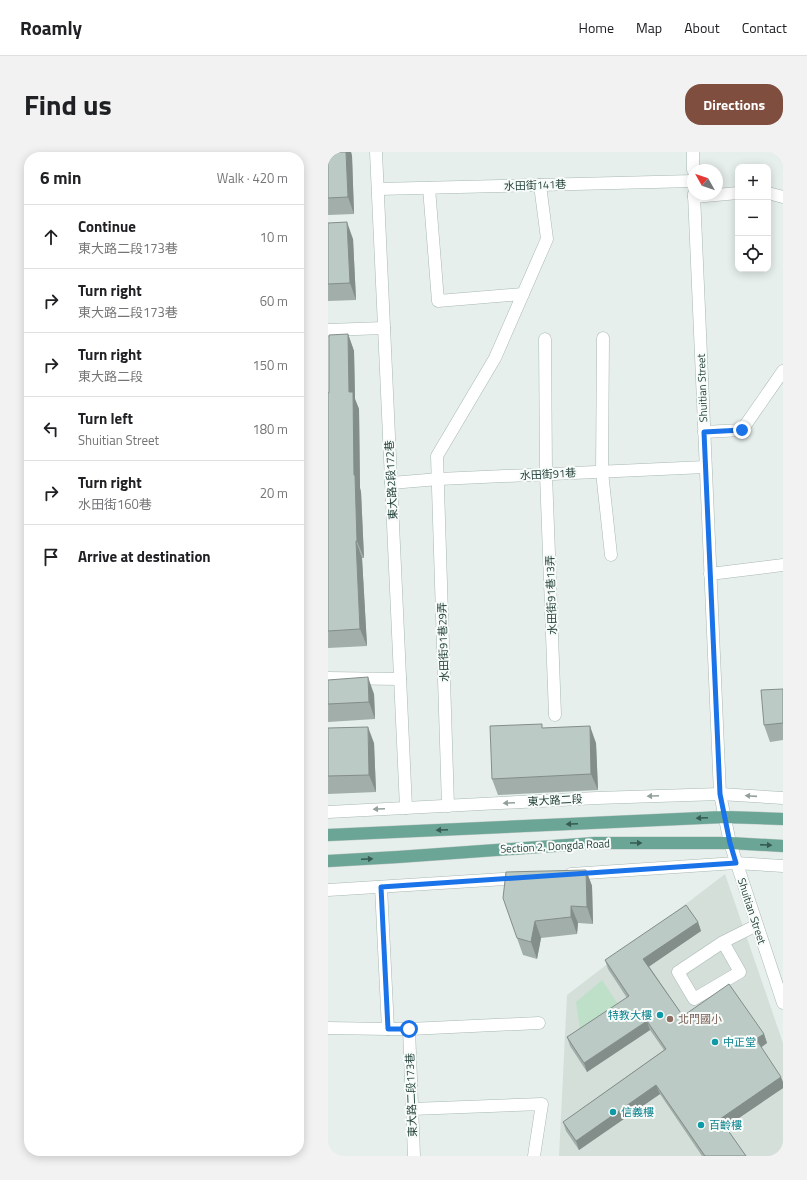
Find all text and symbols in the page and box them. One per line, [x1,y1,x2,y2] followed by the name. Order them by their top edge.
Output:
[20,13,82,42] text: Roamly
[579,17,614,38] text: Home
[636,17,662,38] text: Map
[684,17,720,38] text: About
[742,17,787,38] text: Contact
[24,83,112,126] text: Find us
[685,84,783,125] button: Directions
[687,164,723,200] north arrow
[735,164,771,272] map controls
[735,164,771,200] button: +
[40,165,81,191] text: 6 min
[217,168,288,188] text: Walk · 420 m
[503,176,567,194] street label: 水田街141巷
[735,200,771,236] button: −
[78,215,136,238] text: Continue
[40,226,62,248] icon: ahead
[260,227,288,247] text: 10 m
[735,236,771,272] button: locate
[78,238,178,258] text: 東大路二段173巷
[78,279,142,302] text: Turn right
[40,290,62,312] icon: right
[260,291,288,311] text: 60 m
[78,302,178,322] text: 東大路二段173巷
[78,343,142,366] text: Turn right
[693,353,711,423] street label: Shuitian Street
[40,354,62,376] icon: right
[252,355,288,375] text: 150 m
[78,366,143,386] text: 東大路二段
[78,407,133,430] text: Turn left
[40,418,62,440] icon: left
[252,419,288,439] text: 180 m
[733,421,751,439] route end
[78,430,159,450] text: Shuitian Street
[381,440,401,520] street label: 東大路2段172巷
[519,465,577,483] street label: 水田街91巷
[78,471,142,494] text: Turn right
[40,482,62,504] icon: right
[260,483,288,503] text: 20 m
[78,494,152,514] text: 水田街160巷
[78,545,211,568] text: Arrive at destination
[40,546,62,568] icon: arrive
[542,555,560,635] street label: 水田街91巷13弄
[434,602,452,682] street label: 水田街91巷29弄
[527,791,583,809] street label: 東大路二段
[745,792,757,799] one-way arrow
[646,793,659,799] one-way arrow
[503,799,515,806] one-way arrow
[372,806,385,812] one-way arrow
[695,815,708,821] one-way arrow
[566,820,578,827] one-way arrow
[436,826,448,833] one-way arrow
[500,835,610,857] street label: Section 2, Dongda Road
[630,840,643,846] one-way arrow
[760,841,772,848] one-way arrow
[361,855,373,862] one-way arrow
[734,876,770,946] street label: Shuitian Street
[608,1007,652,1023] place label: 特教大樓
[655,1010,665,1020] marker: 特教大樓
[678,1011,722,1027] place label: 北門國小
[665,1014,675,1024] marker: 北門國小
[400,1020,418,1038] route start
[723,1034,756,1050] place label: 中正堂
[710,1037,720,1047] marker: 中正堂
[402,1053,420,1137] street label: 東大路二段173巷
[621,1104,654,1120] place label: 信義樓
[608,1107,618,1117] marker: 信義樓
[709,1117,742,1133] place label: 百齡樓
[696,1120,706,1130] marker: 百齡樓

